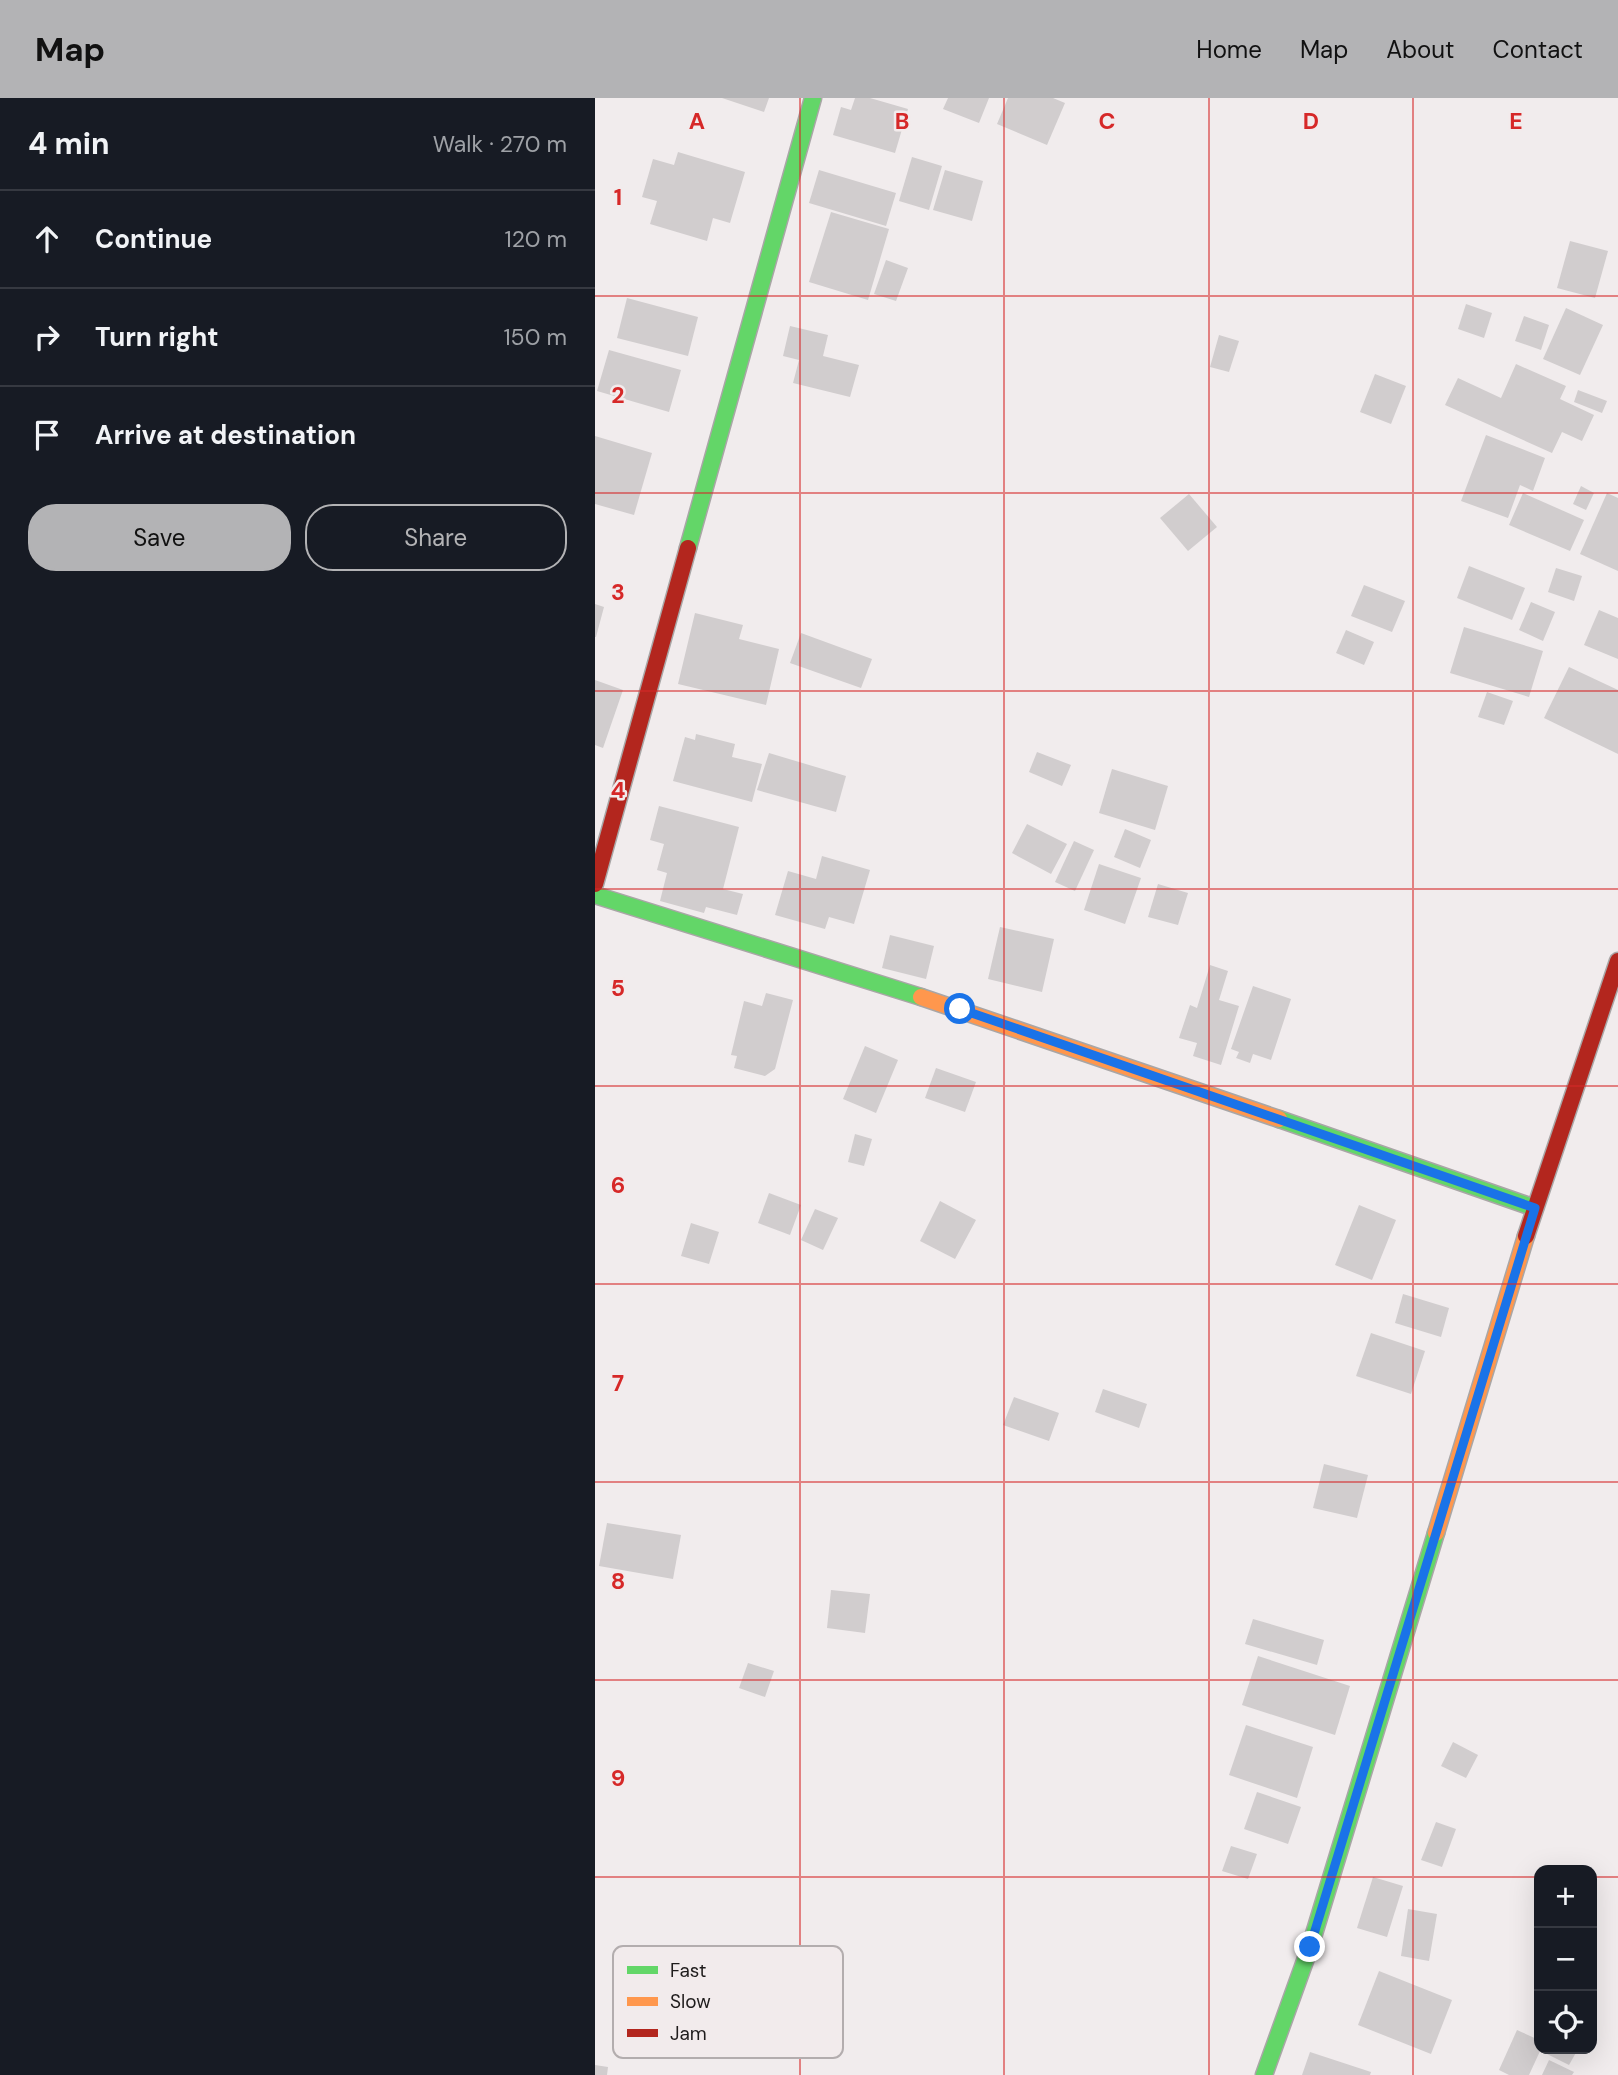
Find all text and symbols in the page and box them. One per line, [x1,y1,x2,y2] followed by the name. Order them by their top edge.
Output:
[35,28,105,71] text: Map
[1196,34,1262,65] text: Home
[1300,34,1348,65] text: Map
[1386,34,1455,65] text: About
[1493,34,1583,65] text: Contact
[689,106,705,136] text: A
[895,106,909,136] text: B
[1099,106,1115,136] text: C
[1303,106,1319,136] text: D
[1509,106,1523,136] text: E
[28,124,110,163] text: 4 min
[433,129,567,159] text: Walk · 270 m
[614,182,622,212] text: 1
[28,220,66,258] icon: ahead
[95,222,212,256] text: Continue
[504,224,567,254] text: 120 m
[28,318,66,356] icon: right
[95,320,219,354] text: Turn right
[503,322,567,352] text: 150 m
[611,380,625,410] text: 2
[28,416,66,454] icon: arrive
[95,418,356,452] text: Arrive at destination
[28,504,291,571] button: Save
[305,504,567,571] button: Share
[611,577,625,607] text: 3
[611,775,626,805] text: 4
[611,973,625,1003] text: 5
[944,993,975,1024] route start
[611,1170,625,1200] text: 6
[612,1368,624,1398] text: 7
[611,1566,625,1596] text: 8
[611,1763,625,1793] text: 9
[1534,1865,1597,2054] map controls
[1534,1865,1597,1928] button: +
[1534,1928,1597,1991] button: −
[1294,1931,1325,1962] route end
[613,1946,843,2058] legend
[670,1958,706,1983] text: Fast
[670,1989,711,2014] text: Slow
[1534,1991,1597,2054] button: locate
[670,2021,707,2046] text: Jam

